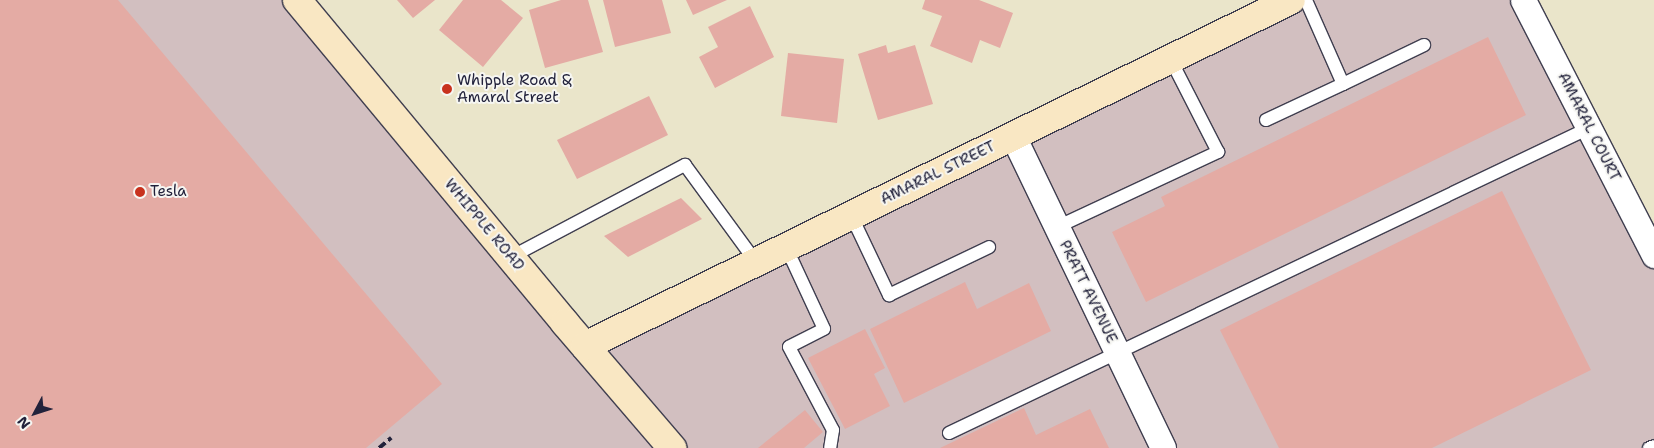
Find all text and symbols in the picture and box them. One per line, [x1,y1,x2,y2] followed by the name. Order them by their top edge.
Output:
[1554,70,1624,184] street label: AMARAL COURT
[457,71,571,106] place label: Whipple Road & Amaral Street
[441,83,453,95] marker: Whipple Road & Amaral Street
[878,137,998,209] street label: AMARAL STREET
[440,175,528,275] street label: WHIPPLE ROAD
[150,183,187,201] place label: Tesla
[134,186,146,198] marker: Tesla
[1055,238,1121,346] street label: PRATT AVENUE
[10,388,60,438] north arrow
[13,413,34,433] text: N

